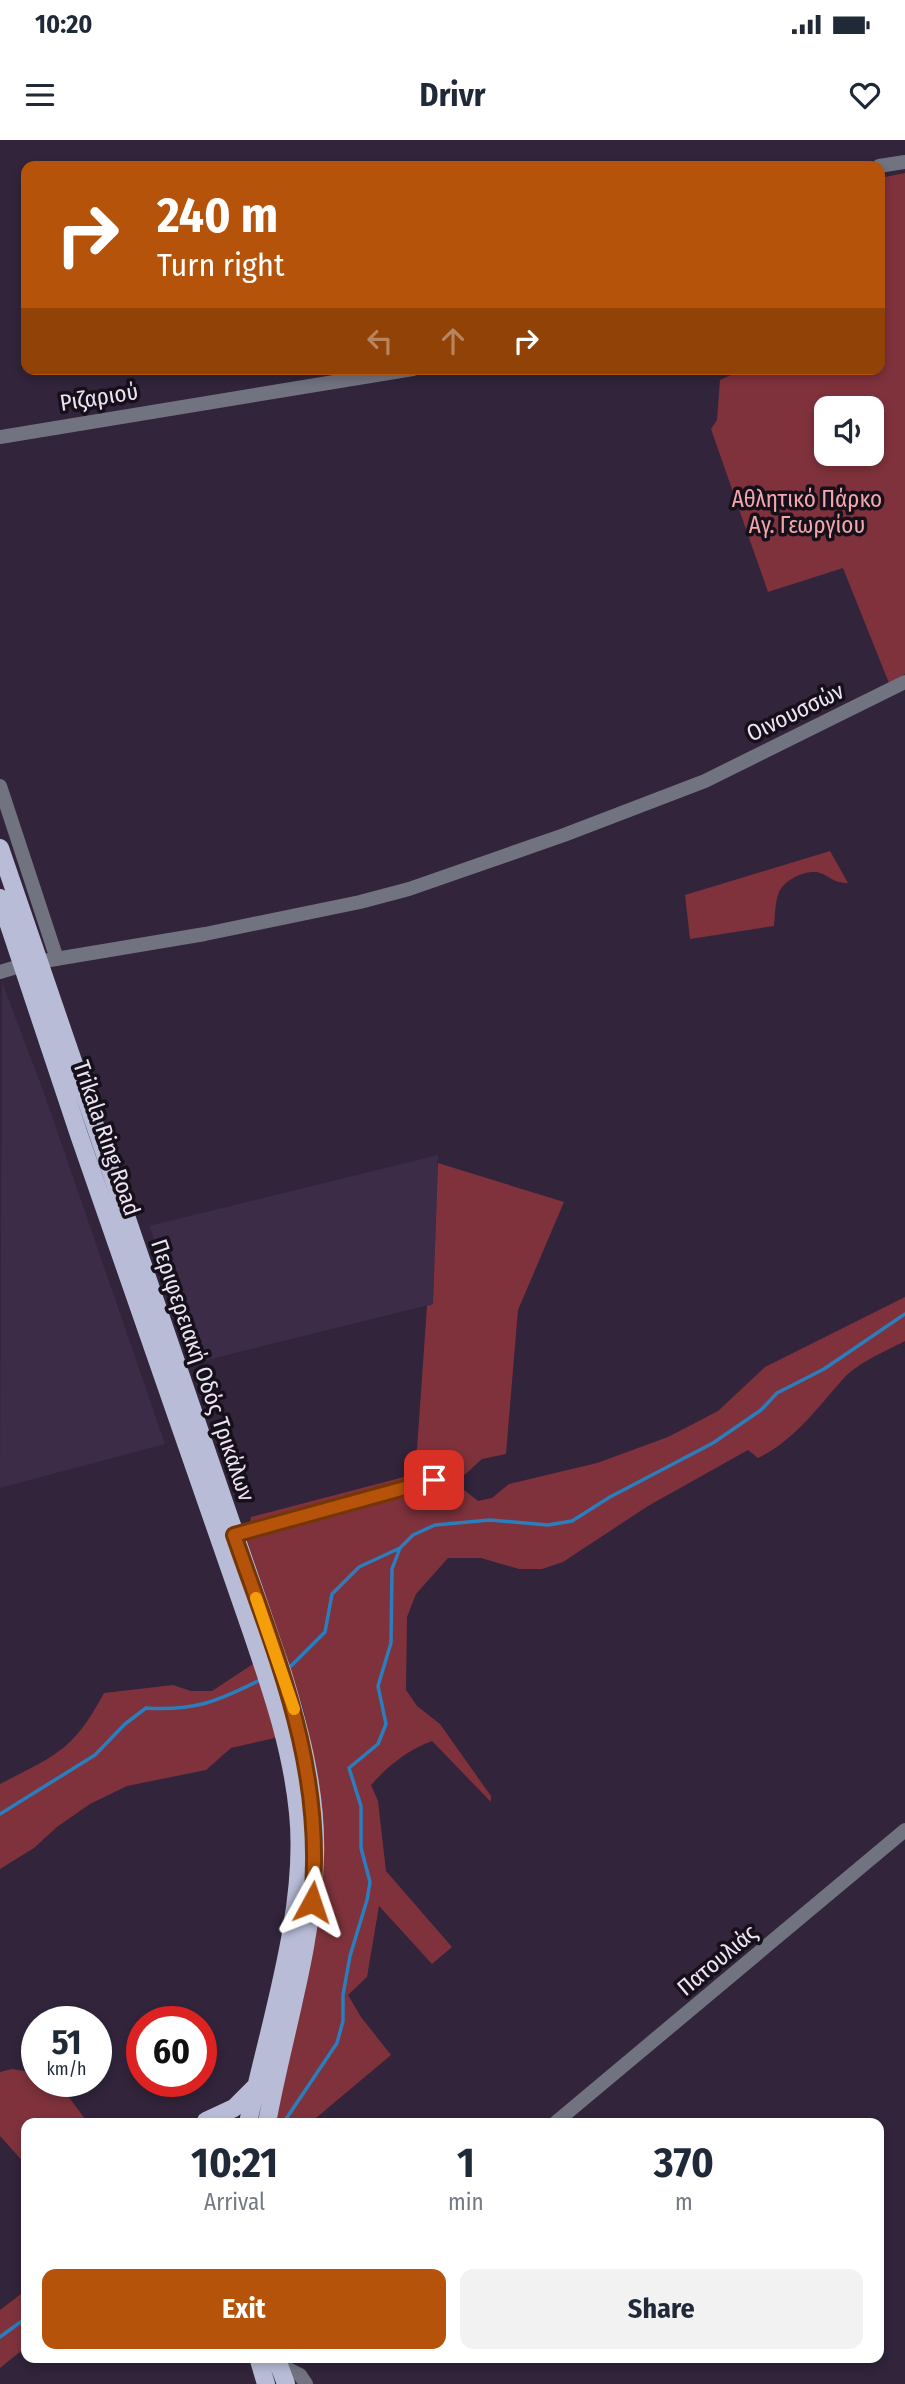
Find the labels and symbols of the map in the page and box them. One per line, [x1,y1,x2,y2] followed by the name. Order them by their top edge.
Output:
[58,377,140,417] street label: Ριζαριού
[732,485,882,539] park label: Αθλητικό Πάρκο Αγ. Γεωργίου
[742,677,848,747] street label: Οινουσσών
[67,1057,147,1219] street label: Trikala Ring Road
[145,1235,261,1505] street label: Περιφερειακή Οδός Τρικάλων
[404,1450,464,1510] pin
[275,1865,349,1939] position arrow
[671,1918,763,2002] street label: Πατουλιάς
[126,2006,217,2097] speed limit sign: 60

